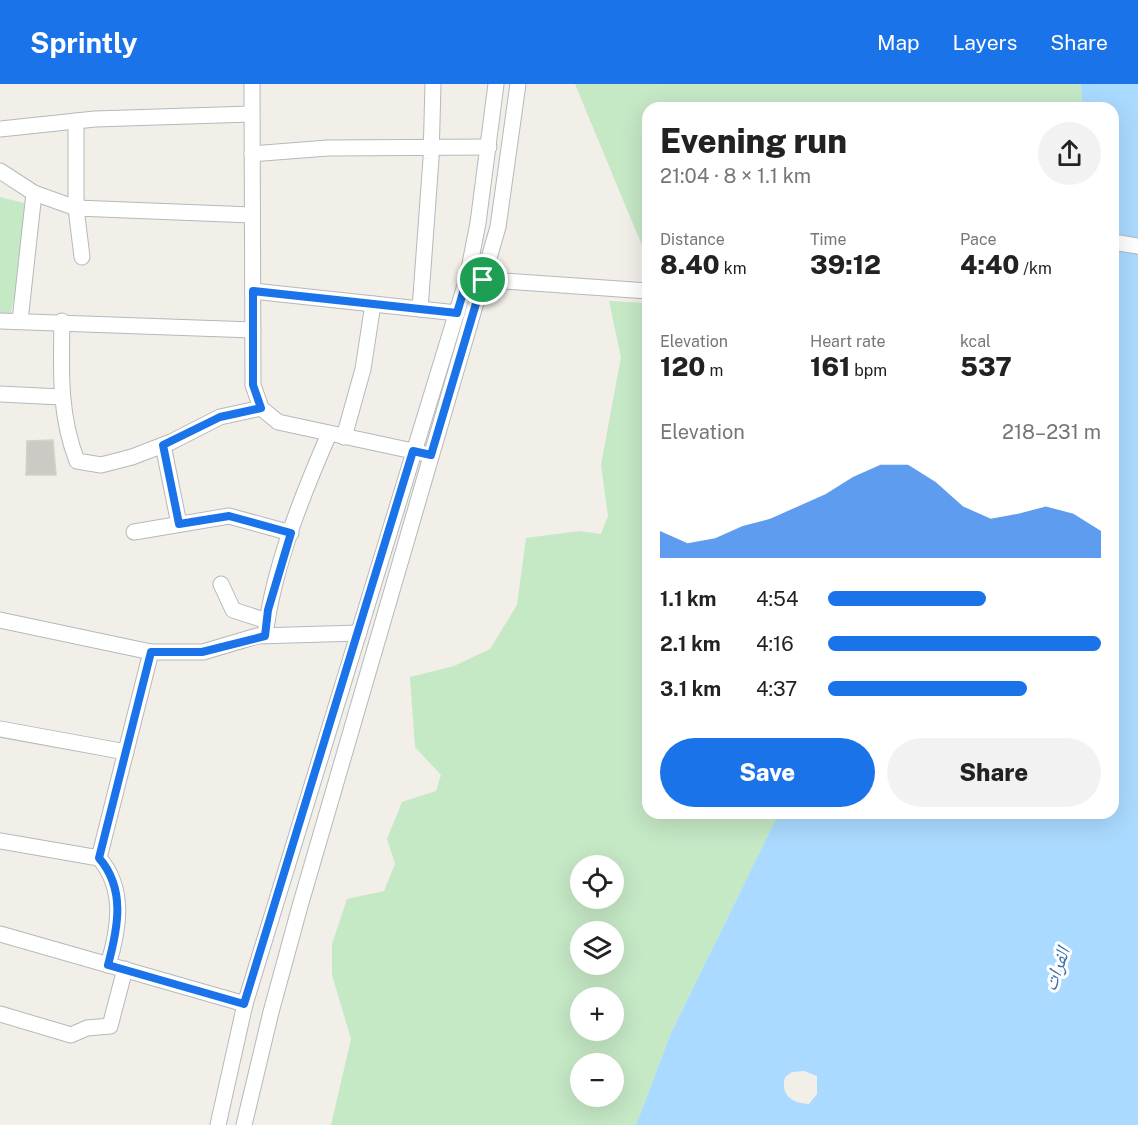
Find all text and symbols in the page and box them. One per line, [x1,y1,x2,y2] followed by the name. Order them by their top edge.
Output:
[30,26,138,59] text: Sprintly
[877,30,920,55] text: Map
[953,30,1017,55] text: Layers
[1050,30,1108,55] text: Share
[660,122,847,160] text: Evening run
[1038,122,1101,185] button: share
[660,164,811,188] text: 21:04 · 8 × 1.1 km
[660,230,725,249] text: Distance
[810,230,846,249] text: Time
[960,230,997,249] text: Pace
[660,249,720,280] text: 8.40
[810,249,881,280] text: 39:12
[960,249,1019,280] text: 4:40
[457,254,508,305] pin
[720,259,746,278] text: km
[1019,259,1052,278] text: /km
[466,263,499,296] icon: arrive
[660,332,728,351] text: Elevation
[810,332,886,351] text: Heart rate
[960,332,991,351] text: kcal
[660,351,706,382] text: 120
[810,351,850,382] text: 161
[960,351,1012,382] text: 537
[706,361,723,380] text: m
[850,361,887,380] text: bpm
[660,420,745,444] text: Elevation
[1002,420,1101,444] text: 218–231 m
[660,587,717,611] text: 1.1 km
[756,587,798,611] text: 4:54
[660,632,721,656] text: 2.1 km
[756,632,794,656] text: 4:16
[660,677,721,701] text: 3.1 km
[756,677,797,701] text: 4:37
[660,738,875,807] button: Save
[887,738,1101,807] button: Share
[570,855,624,1107] map controls
[570,855,624,909] button: locate
[570,921,624,975] button: layers
[1037,942,1075,994] water label: الفرات
[570,987,624,1041] button: +
[570,1053,624,1107] button: −

